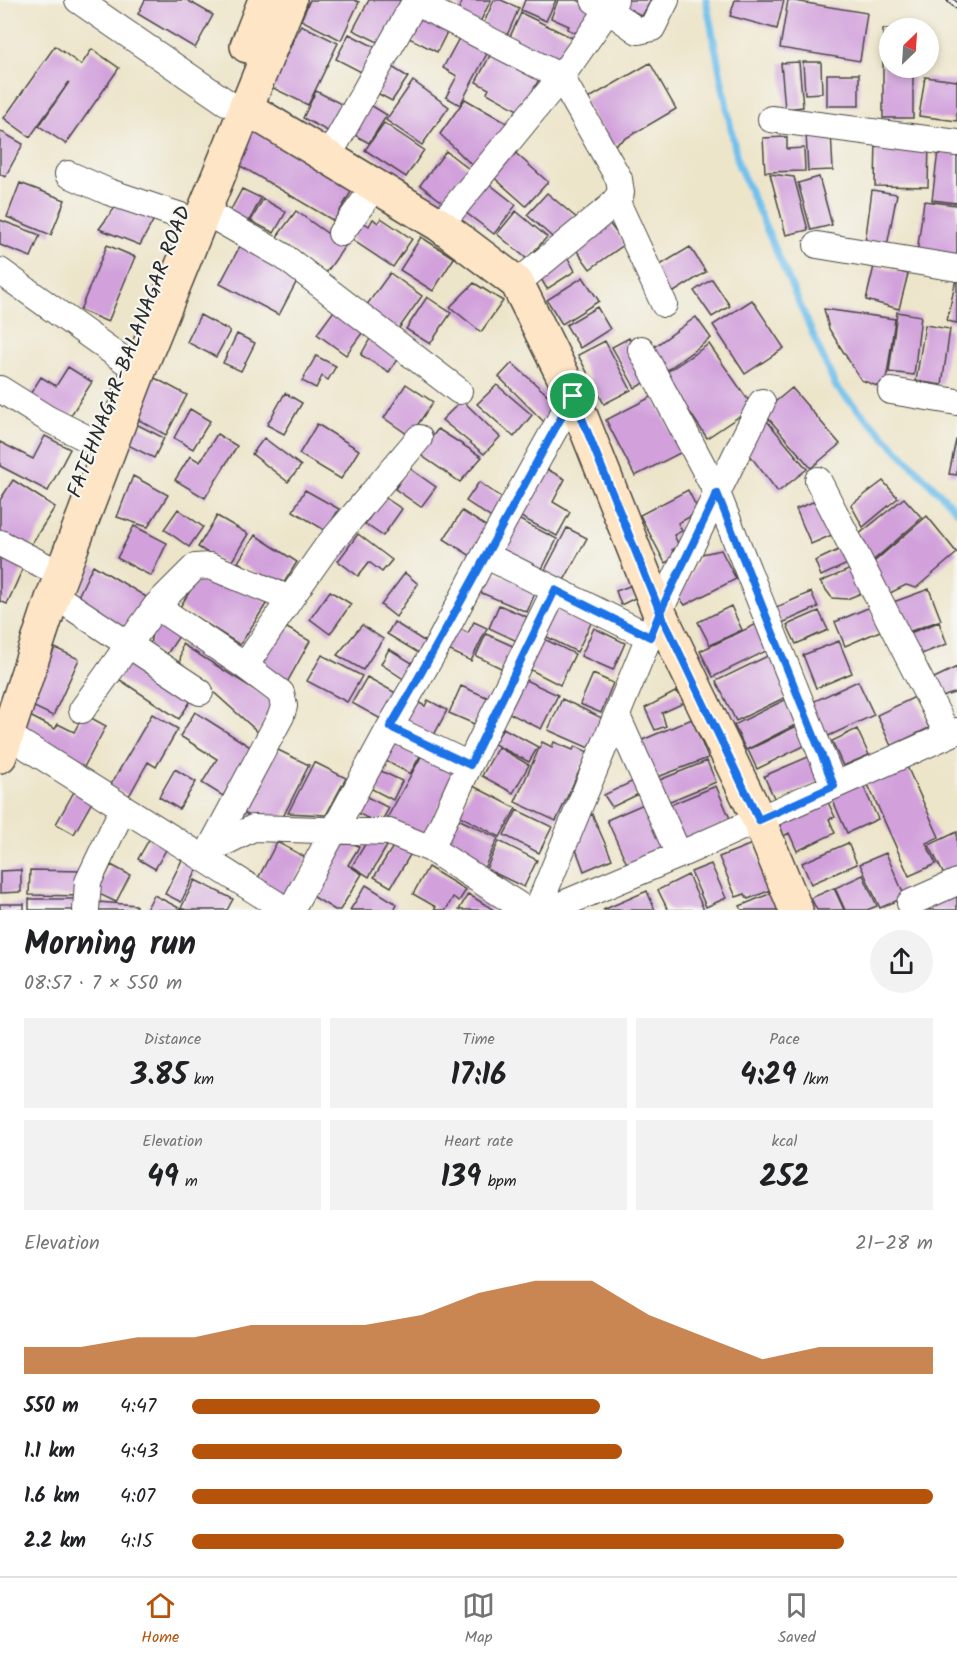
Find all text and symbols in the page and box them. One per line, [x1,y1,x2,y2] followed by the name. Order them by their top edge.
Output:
[879,18,939,78] north arrow
[879,18,939,78] map controls
[59,201,201,503] street label: FATEHNAGAR-BALANAGAR ROAD
[547,370,598,421] pin
[556,379,589,412] icon: arrive
[24,919,196,972] text: Morning run
[870,930,933,993] button: share
[24,968,182,1000] text: 08:57 · 7 × 550 m
[144,1027,201,1052] text: Distance
[462,1027,495,1052] text: Time
[769,1027,800,1052] text: Pace
[131,1052,187,1100] text: 3.85
[451,1052,506,1100] text: 17:16
[740,1052,797,1100] text: 4:29
[187,1067,214,1092] text: km
[797,1067,829,1092] text: /km
[142,1129,203,1154] text: Elevation
[444,1129,513,1154] text: Heart rate
[771,1129,798,1154] text: kcal
[147,1154,179,1202] text: 49
[441,1154,481,1202] text: 139
[759,1154,810,1202] text: 252
[179,1169,198,1194] text: m
[481,1169,516,1194] text: bpm
[24,1228,100,1260] text: Elevation
[855,1228,933,1260] text: 21–28 m
[24,1391,79,1423] text: 550 m
[120,1391,156,1423] text: 4:47
[24,1436,75,1468] text: 1.1 km
[120,1436,158,1468] text: 4:43
[24,1481,80,1513] text: 1.6 km
[120,1481,155,1513] text: 4:07
[24,1526,86,1558] text: 2.2 km
[120,1526,153,1558] text: 4:15
[141,1589,179,1650] tab: Home
[462,1589,495,1650] tab: Map
[778,1589,816,1650] tab: Saved

